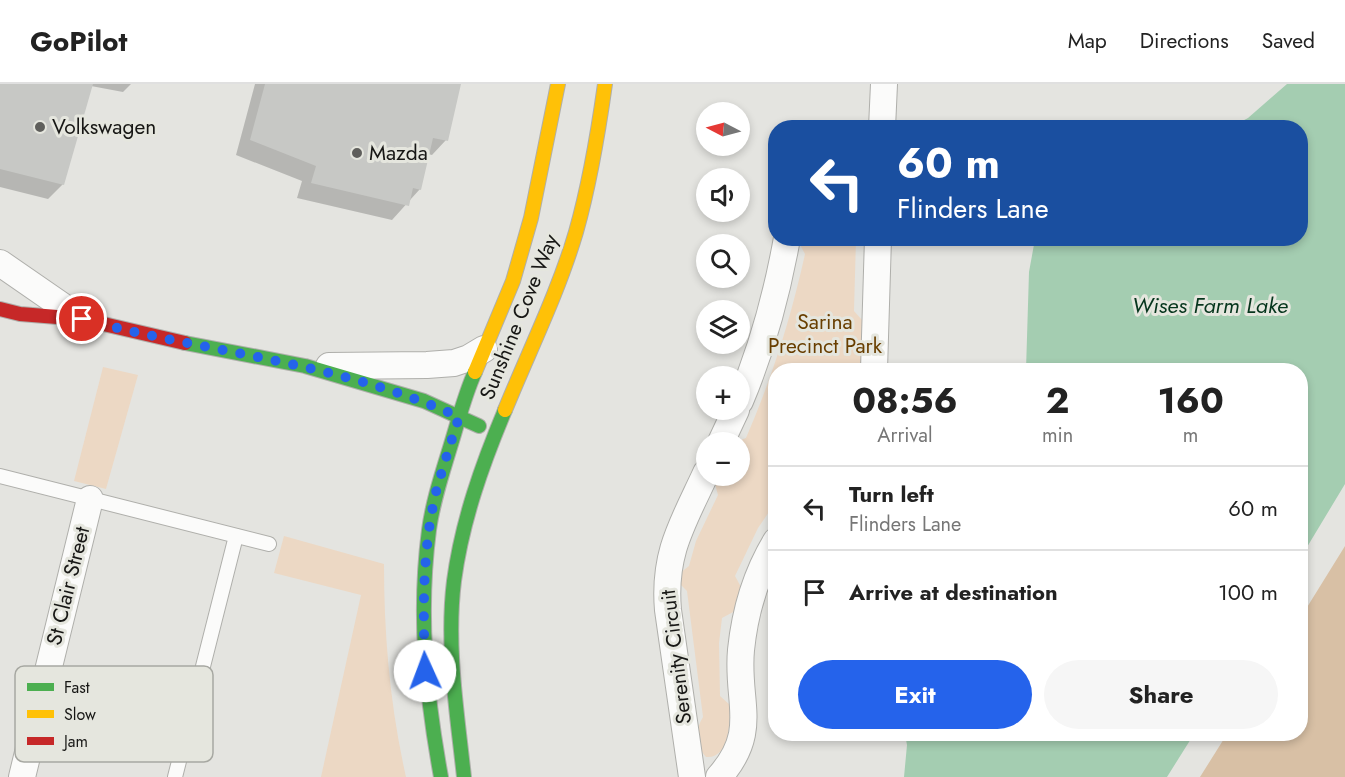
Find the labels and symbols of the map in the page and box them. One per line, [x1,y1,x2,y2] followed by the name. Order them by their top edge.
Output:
[696,102,750,156] north arrow
[52,112,156,142] place label: Volkswagen
[33,120,47,134] marker: Volkswagen
[369,138,428,168] place label: Mazda
[350,146,364,160] marker: Mazda
[472,229,566,404] street label: Sunshine Cove Way
[1132,289,1288,321] water label: Wises Farm Lake
[56,293,107,344] pin
[768,307,883,361] park label: Sarina Precinct Park
[39,524,97,648] street label: St Clair Street
[653,588,699,726] street label: Serenity Circuit
[393,639,457,703] position arrow
[15,666,213,762] legend
[64,676,90,699] text: Fast
[64,703,96,726] text: Slow
[62,730,88,753] text: Jam

